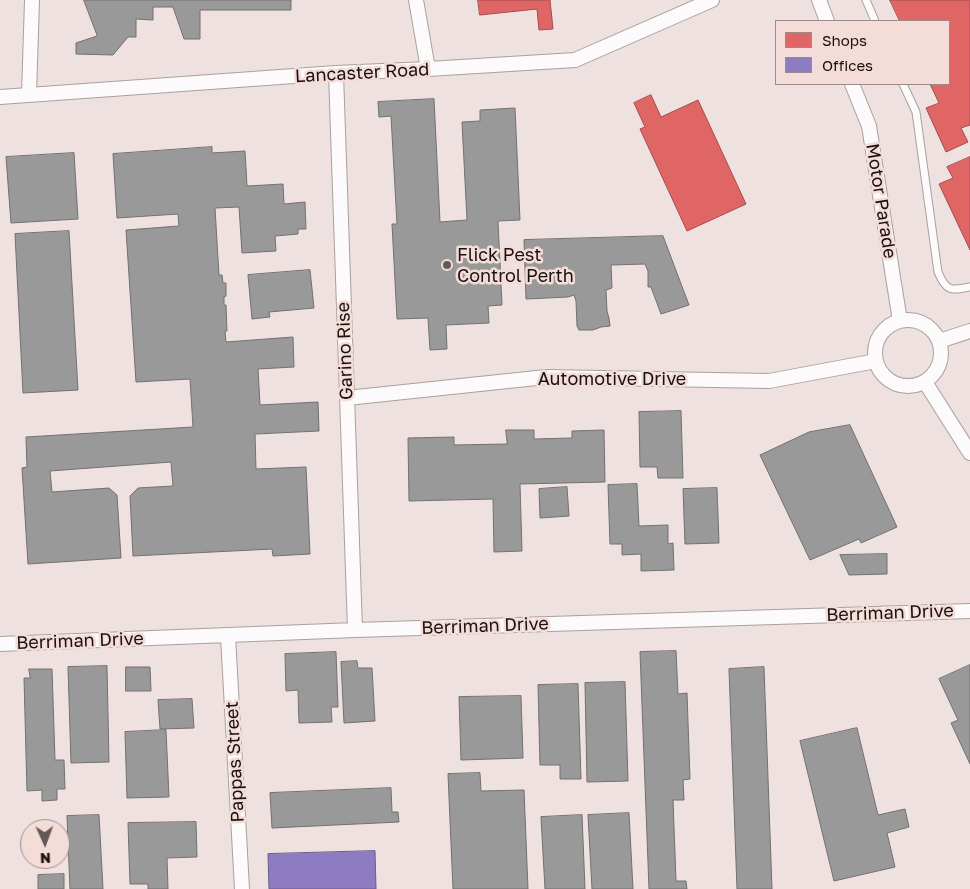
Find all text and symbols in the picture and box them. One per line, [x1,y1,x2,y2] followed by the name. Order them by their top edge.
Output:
[775,20,950,85] legend
[822,31,867,49] text: Shops
[822,56,873,74] text: Offices
[294,59,430,87] street label: Lancaster Road
[861,142,901,260] street label: Motor Parade
[457,244,574,286] place label: Flick Pest Control Perth
[441,259,453,271] marker: Flick Pest Control Perth
[332,302,358,400] street label: Garino Rise
[538,368,686,390] street label: Automotive Drive
[826,600,954,626] street label: Berriman Drive
[421,613,549,639] street label: Berriman Drive
[16,628,144,654] street label: Berriman Drive
[221,701,249,823] street label: Pappas Street
[20,819,70,869] north arrow
[40,850,51,867] text: N

